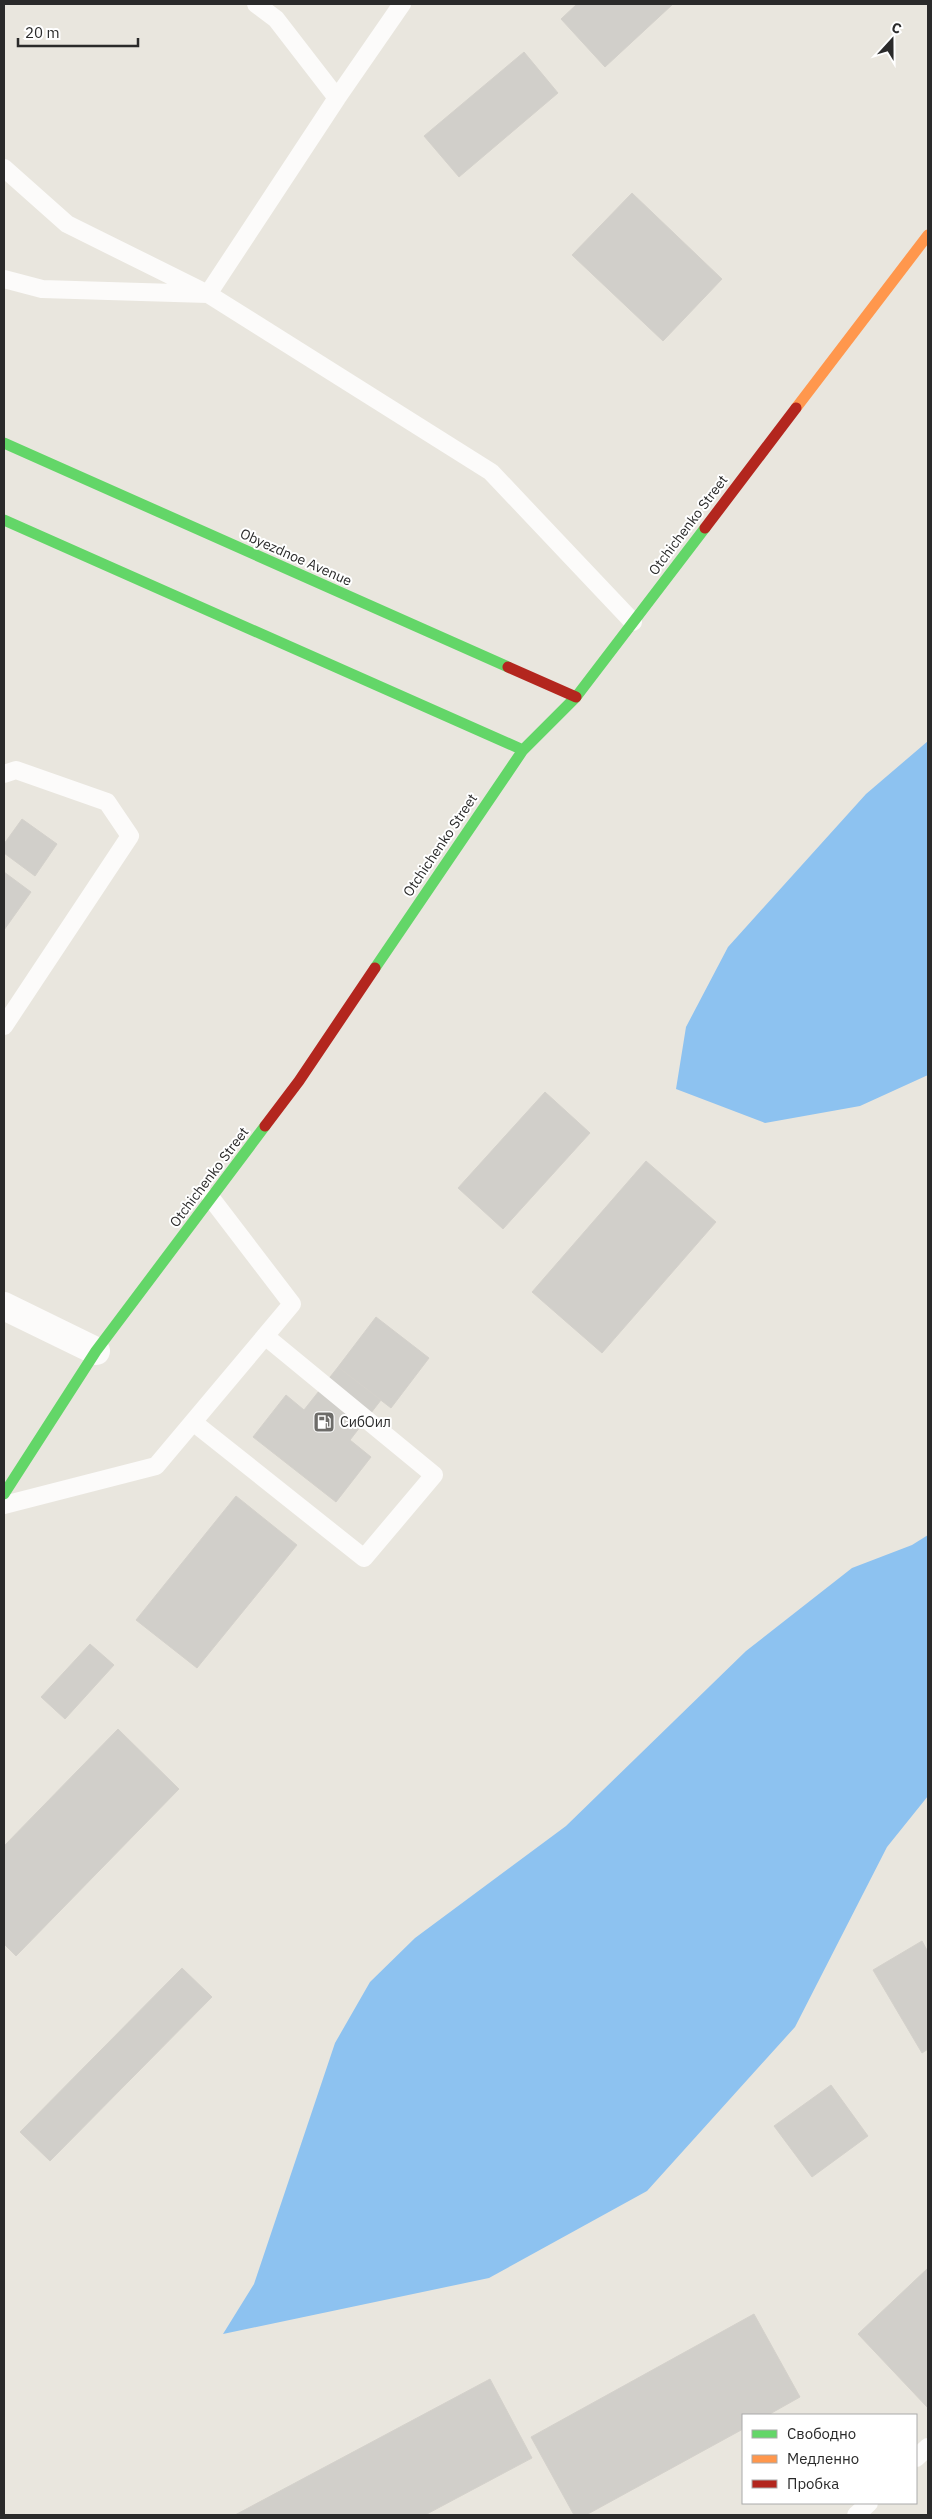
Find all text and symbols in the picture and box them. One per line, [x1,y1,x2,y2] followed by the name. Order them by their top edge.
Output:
[18,15,138,47] scale bar
[867,15,917,65] north arrow
[889,18,904,38] text: С
[25,23,60,42] text: 20 m
[645,471,732,579] street label: Otchichenko Street
[237,524,355,590] street label: Obyezdnoe Avenue
[399,790,481,900] street label: Otchichenko Street
[166,1123,253,1231] street label: Otchichenko Street
[312,1410,336,1434] fuel station icon: СибОил
[340,1413,391,1431] place label: СибОил
[742,2414,917,2504] legend
[787,2424,856,2443] text: Свободно
[787,2449,859,2468] text: Медленно
[787,2474,839,2493] text: Пробка

